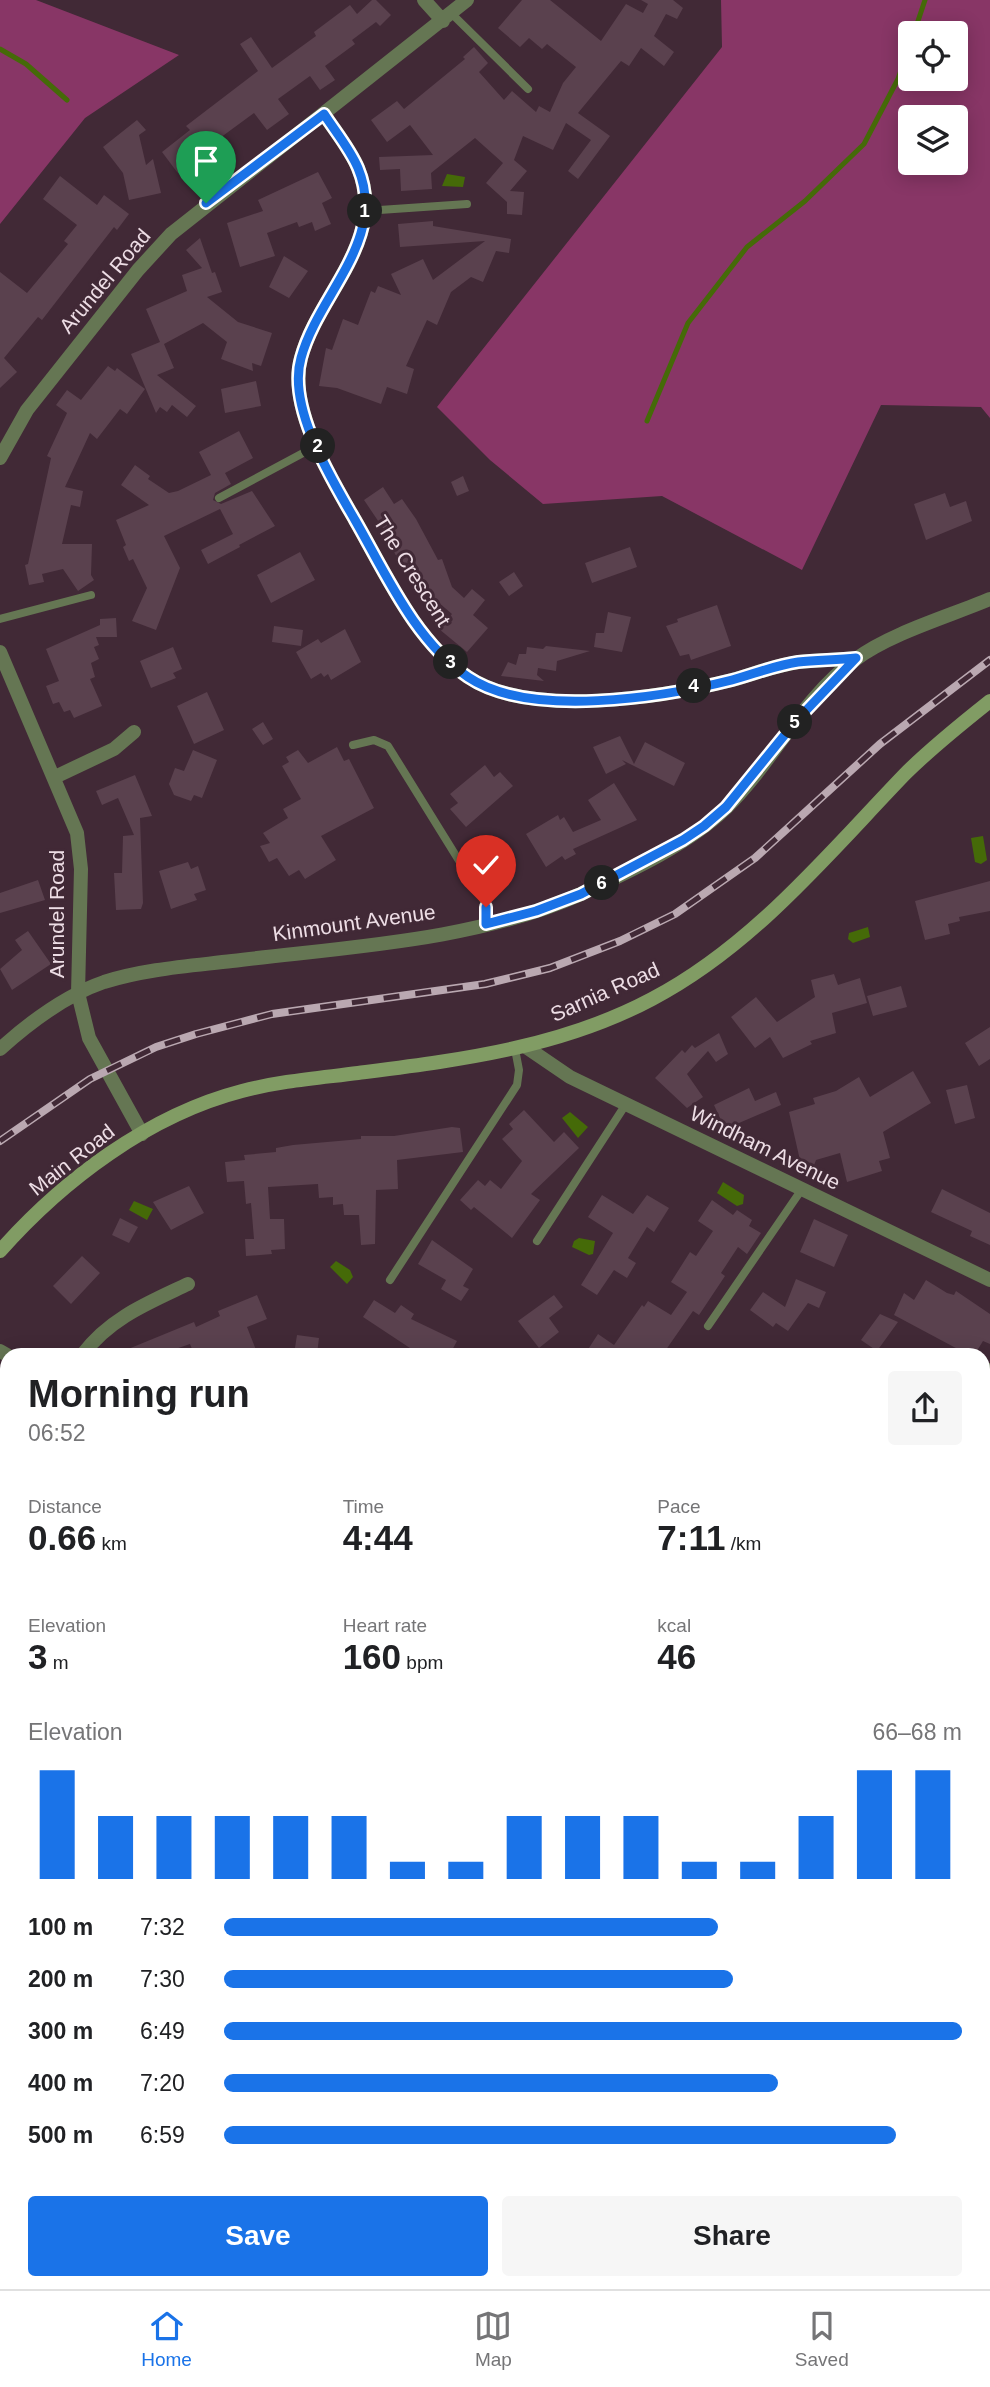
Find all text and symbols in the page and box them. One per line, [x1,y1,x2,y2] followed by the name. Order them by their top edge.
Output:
[898,21,968,175] map controls
[898,21,968,91] button: locate
[898,105,968,175] button: layers
[176,131,236,203] pin
[187,142,225,180] icon: arrive
[348,194,382,228] pin: 1
[359,200,370,221] text: 1
[55,224,155,337] street label: Arundel Road
[300,428,336,464] pin: 2
[312,435,323,456] text: 2
[369,511,456,630] street label: The Crescent
[434,644,468,680] pin: 3
[445,651,456,672] text: 3
[676,668,712,704] pin: 4
[688,675,699,696] text: 4
[778,704,812,740] pin: 5
[789,711,800,732] text: 5
[456,835,516,907] pin
[467,846,505,884] icon: check
[45,850,68,978] street label: Arundel Road
[584,866,620,900] pin: 6
[596,872,607,893] text: 6
[271,900,437,945] street label: Kinmount Avenue
[547,957,663,1026] street label: Sarnia Road
[686,1101,844,1194] street label: Windham Avenue
[25,1119,119,1200] street label: Main Road
[888,1371,962,1445] button: share
[28,1373,250,1415] text: Morning run
[28,1420,86,1446] text: 06:52
[28,1496,102,1517] text: Distance
[343,1496,384,1517] text: Time
[657,1496,701,1517] text: Pace
[28,1518,96,1557] text: 0.66
[343,1518,413,1557] text: 4:44
[657,1518,725,1557] text: 7:11
[96,1533,127,1554] text: km
[725,1533,761,1554] text: /km
[28,1615,106,1636] text: Elevation
[343,1615,427,1636] text: Heart rate
[657,1615,691,1636] text: kcal
[28,1637,47,1676] text: 3
[343,1637,401,1676] text: 160
[657,1637,696,1676] text: 46
[47,1652,69,1673] text: m
[401,1652,443,1673] text: bpm
[28,1719,123,1745] text: Elevation
[872,1719,962,1745] text: 66–68 m
[28,1914,93,1940] text: 100 m
[140,1914,185,1940] text: 7:32
[28,1966,93,1992] text: 200 m
[140,1966,185,1992] text: 7:30
[28,2018,93,2044] text: 300 m
[140,2018,185,2044] text: 6:49
[28,2070,93,2096] text: 400 m
[140,2070,185,2096] text: 7:20
[28,2122,93,2148] text: 500 m
[140,2122,185,2148] text: 6:59
[28,2196,488,2276] button: Save
[502,2196,962,2276] button: Share
[141,2307,192,2371] tab: Home
[474,2307,512,2371] tab: Map
[795,2307,849,2371] tab: Saved

